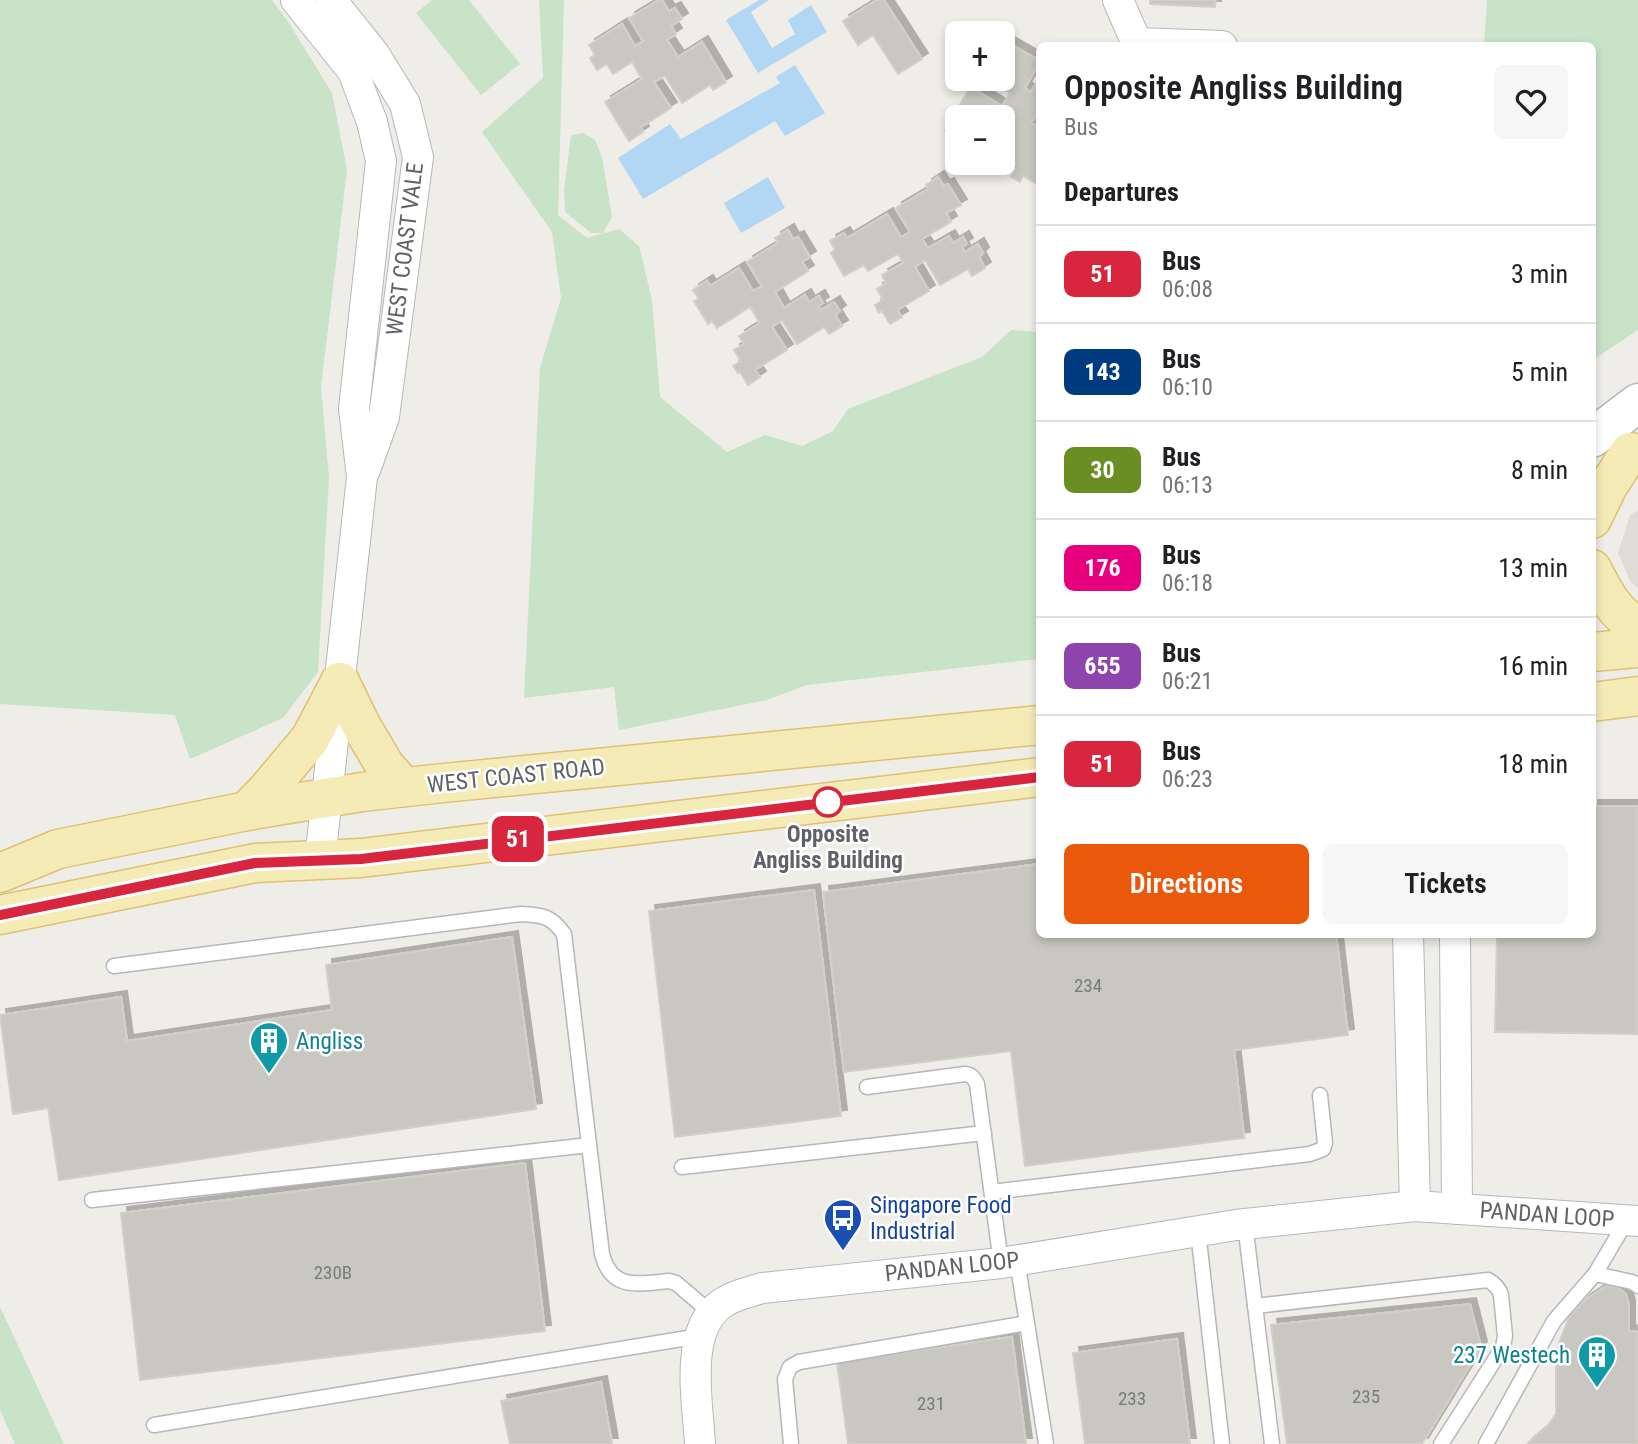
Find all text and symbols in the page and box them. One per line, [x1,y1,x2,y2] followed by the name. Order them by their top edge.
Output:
[945,21,1015,175] map controls
[945,21,1015,91] button: +
[1494,65,1568,139] button: heart
[1064,68,1403,107] text: Opposite Angliss Building
[945,105,1015,175] button: −
[1064,114,1098,141] text: Bus
[381,161,429,337] street label: WEST COAST VALE
[1064,177,1179,207] text: Departures
[1162,246,1201,276] text: Bus
[1511,259,1568,289] text: 3 min
[1090,260,1115,288] text: 51
[1162,276,1213,303] text: 06:08
[1162,344,1201,374] text: Bus
[1511,357,1568,387] text: 5 min
[1084,358,1121,386] text: 143
[1162,374,1213,401] text: 06:10
[1162,442,1201,472] text: Bus
[1511,455,1568,485] text: 8 min
[1090,456,1115,484] text: 30
[1162,472,1213,499] text: 06:13
[1162,540,1201,570] text: Bus
[1498,553,1568,583] text: 13 min
[1084,554,1121,582] text: 176
[1162,570,1213,597] text: 06:18
[1162,638,1201,668] text: Bus
[1498,651,1568,681] text: 16 min
[1084,652,1121,680] text: 655
[1162,668,1213,695] text: 06:21
[1162,736,1201,766] text: Bus
[1498,749,1568,779] text: 18 min
[1090,750,1115,778] text: 51
[426,753,606,799] street label: WEST COAST ROAD
[1162,766,1213,793] text: 06:23
[813,787,843,817] marker: Opposite Angliss Building
[486,816,550,862] line badge: 51
[753,821,903,874] place label: Opposite Angliss Building
[506,825,530,853] text: 51
[1064,844,1309,924] button: Directions
[1323,844,1568,924] button: Tickets
[1074,974,1102,997] house number: 234
[248,1020,290,1075] building icon: Angliss
[296,1028,363,1055] place label: Angliss
[870,1192,1012,1245] place label: Singapore Food Industrial
[822,1197,864,1252] bus stop icon: Singapore Food Industrial
[1479,1197,1615,1233] street label: PANDAN LOOP
[883,1247,1021,1287] street label: PANDAN LOOP
[314,1261,352,1284] house number: 230B
[1576,1334,1618,1389] building icon: 237 Westech
[1453,1342,1570,1369] place label: 237 Westech
[1352,1385,1380,1408] house number: 235
[1118,1387,1146,1410] house number: 233
[917,1392,945,1415] house number: 231

